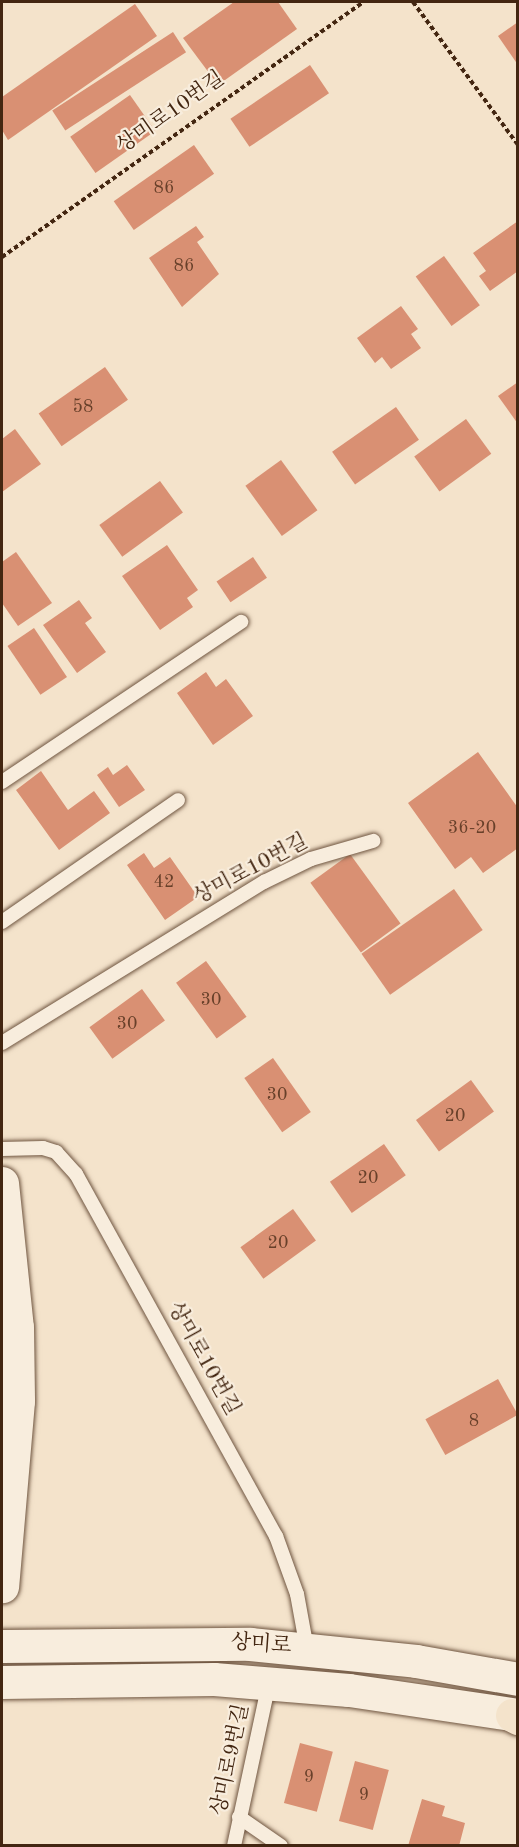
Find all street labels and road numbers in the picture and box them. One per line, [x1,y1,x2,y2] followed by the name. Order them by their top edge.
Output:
[112,67,230,159] street label: 상미로10번길
[190,829,312,911] street label: 상미로10번길
[161,1298,245,1420] street label: 상미로10번길
[230,1630,292,1660] street label: 상미로
[207,1702,255,1818] street label: 상미로9번길

